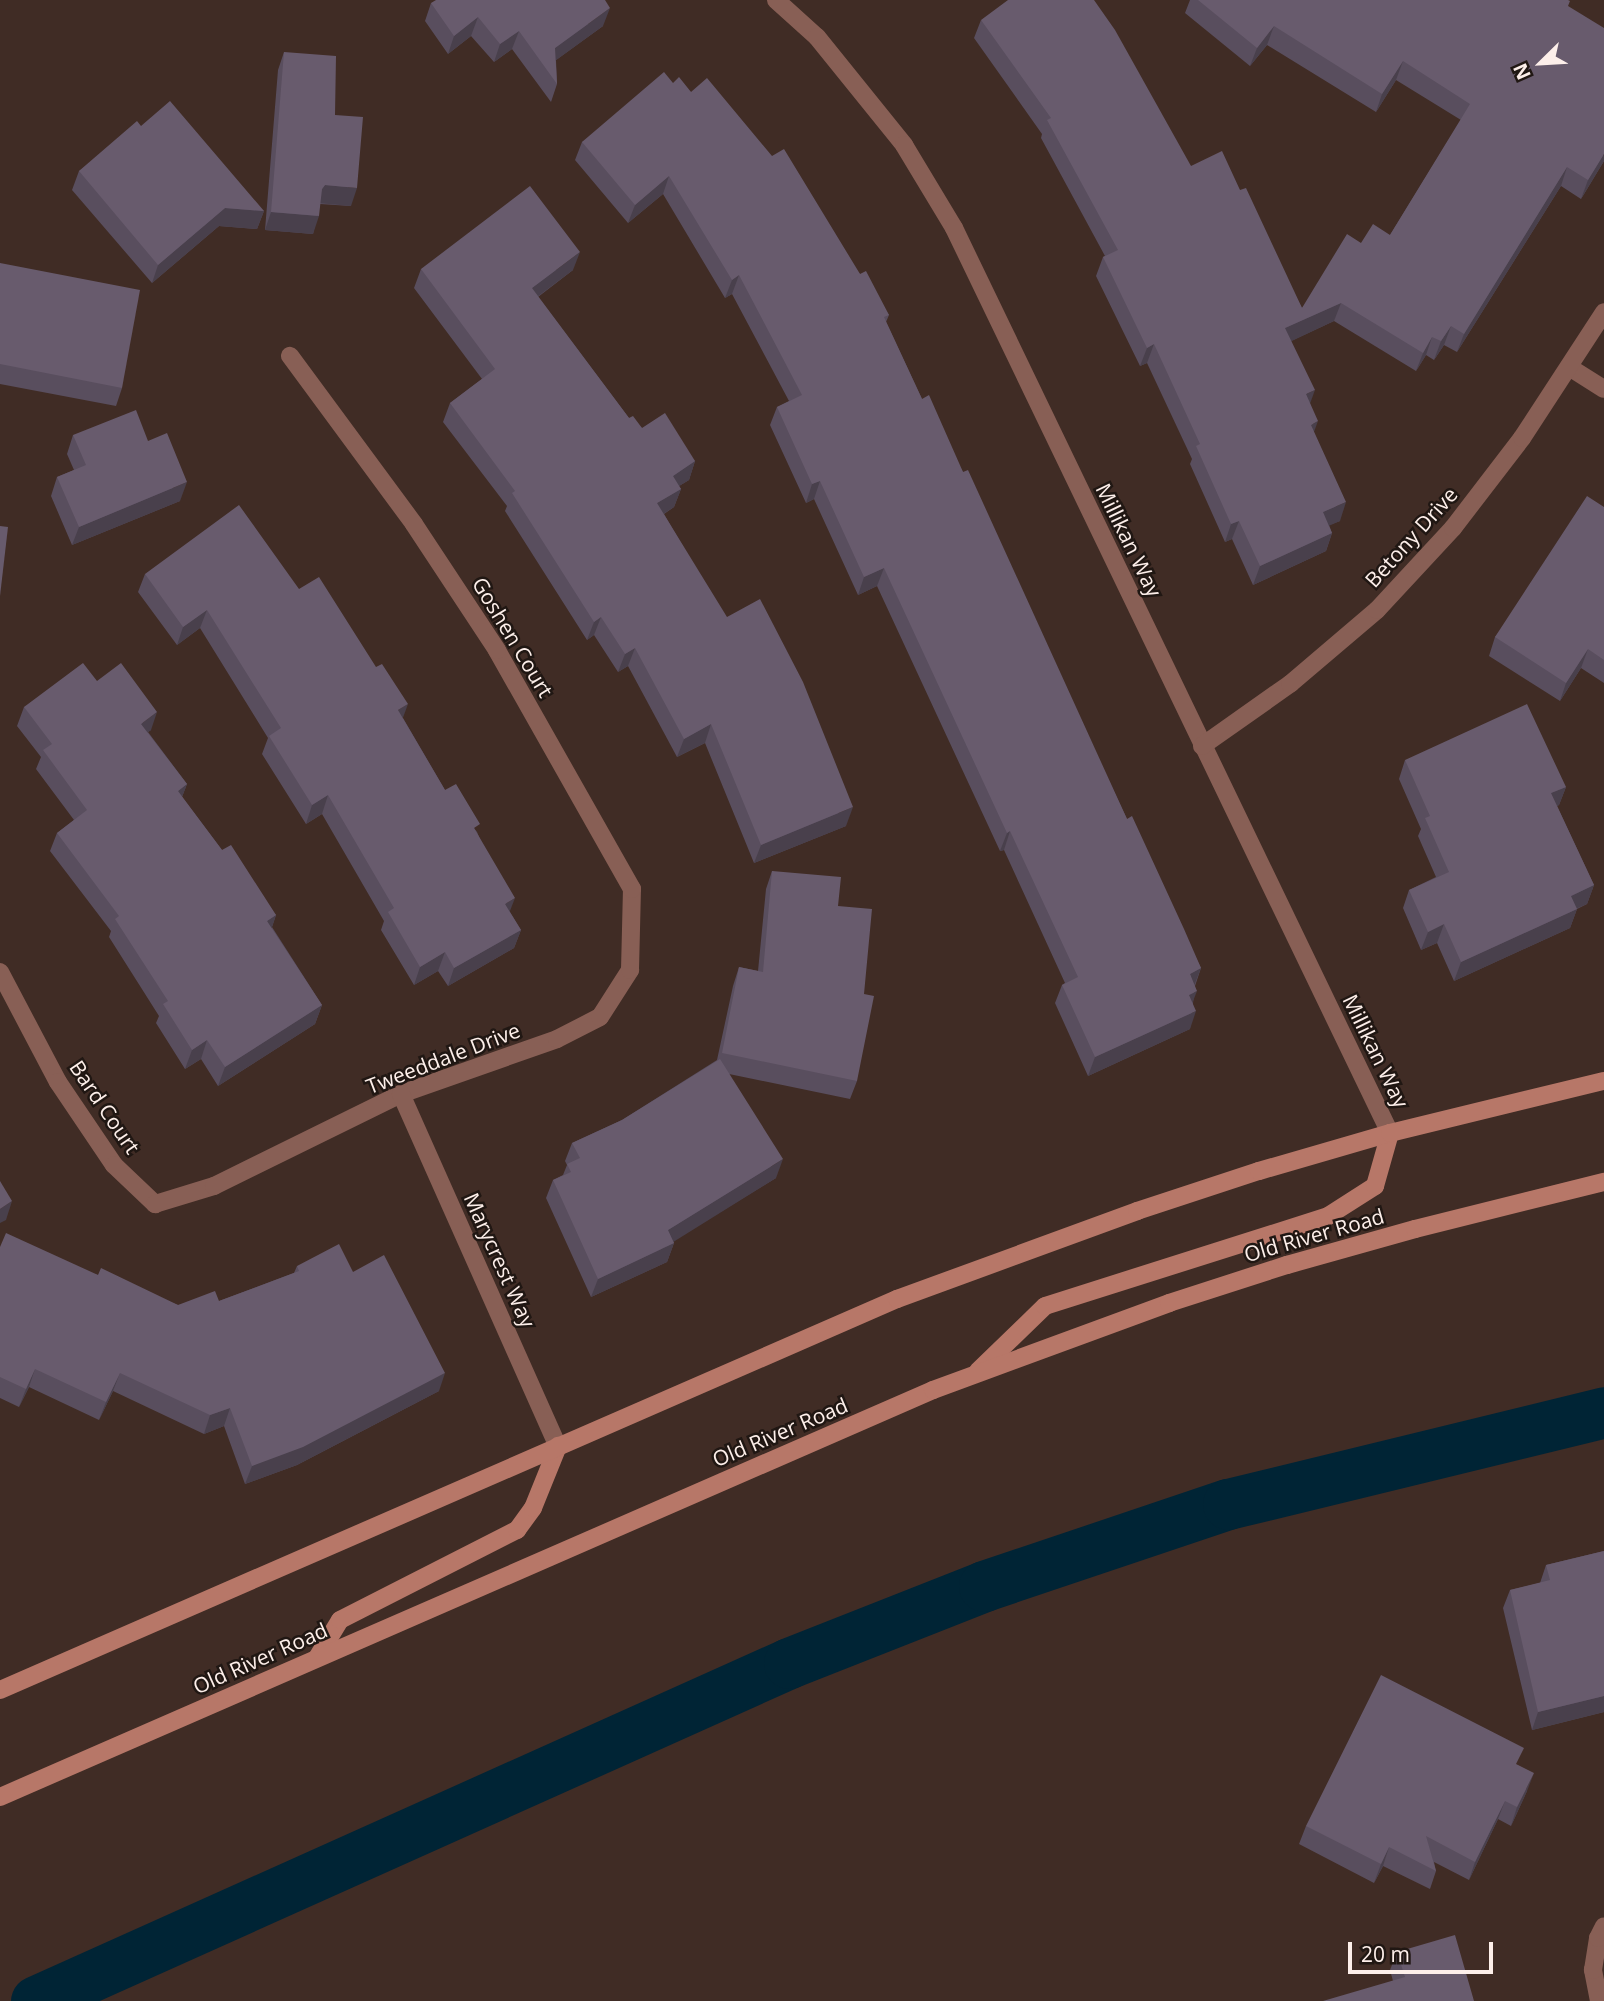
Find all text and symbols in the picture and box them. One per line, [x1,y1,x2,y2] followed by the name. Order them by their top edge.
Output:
[1506,28,1576,98] north arrow
[1507,59,1537,84] text: N
[1091,479,1167,601] street label: Millikan Way
[1360,482,1462,592] street label: Betony Drive
[467,572,559,702] street label: Goshen Court
[1338,990,1414,1112] street label: Millikan Way
[363,1017,523,1099] street label: Tweeddale Drive
[65,1056,145,1158] street label: Bard Court
[459,1189,541,1331] street label: Marycrest Way
[1241,1203,1387,1267] street label: Old River Road
[709,1392,851,1472] street label: Old River Road
[189,1617,331,1699] street label: Old River Road
[1352,1927,1497,1971] scale bar
[1361,1940,1410,1968] text: 20 m

